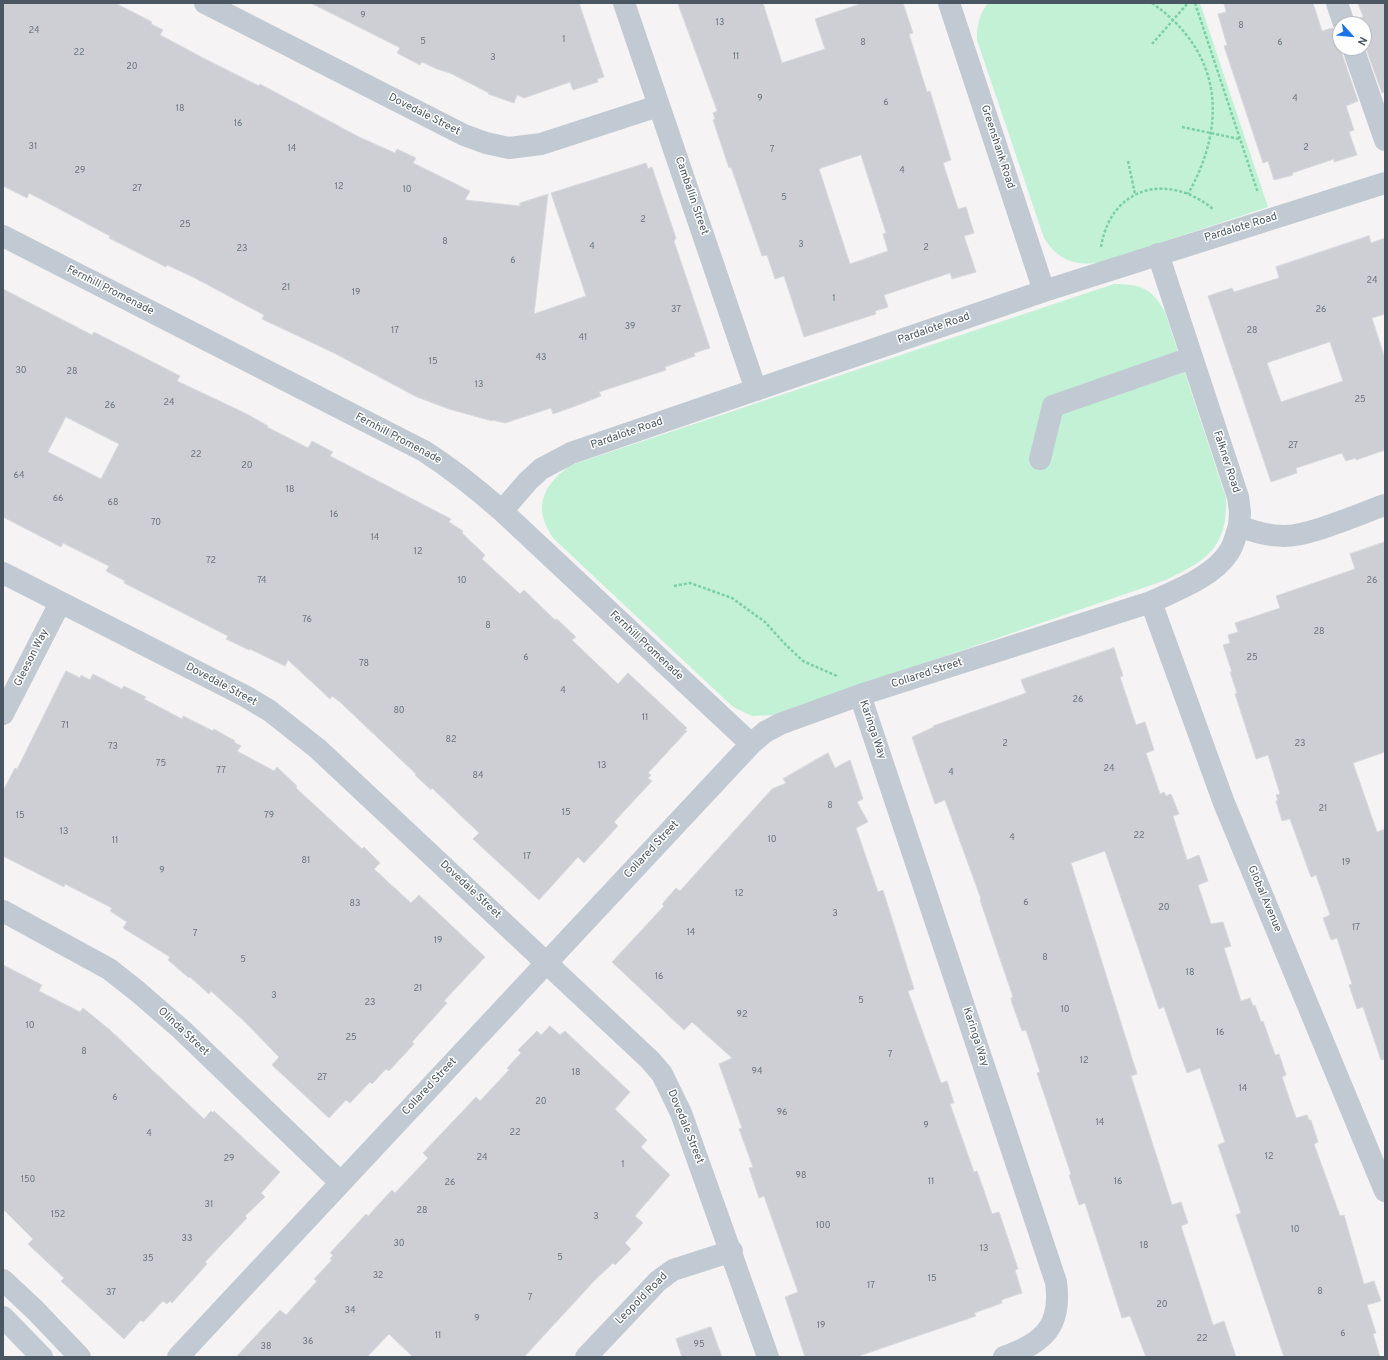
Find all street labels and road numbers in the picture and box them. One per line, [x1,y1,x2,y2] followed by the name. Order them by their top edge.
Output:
[386,91,462,139] street label: Dovedale Street
[977,103,1017,191] street label: Greenshank Road
[671,155,711,237] street label: Camballin Street
[1203,211,1279,245] street label: Pardalote Road
[64,263,156,319] street label: Fernhill Promenade
[896,310,972,348] street label: Pardalote Road
[353,411,443,467] street label: Fernhill Promenade
[589,415,665,453] street label: Pardalote Road
[1210,429,1242,495] street label: Falkner Road
[606,608,686,684] street label: Fernhill Promenade
[12,627,52,689] street label: Gleeson Way
[890,656,964,692] street label: Collared Street
[183,661,259,709] street label: Dovedale Street
[856,699,888,761] street label: Karinga Way
[622,818,682,882] street label: Collared Street
[437,858,503,922] street label: Dovedale Street
[1244,864,1284,934] street label: Global Avenue
[155,1005,211,1059] street label: Olinda Street
[959,1006,991,1068] street label: Karinga Way
[400,1055,460,1119] street label: Collared Street
[664,1088,706,1166] street label: Dovedale Street
[613,1270,671,1328] street label: Leopold Road

